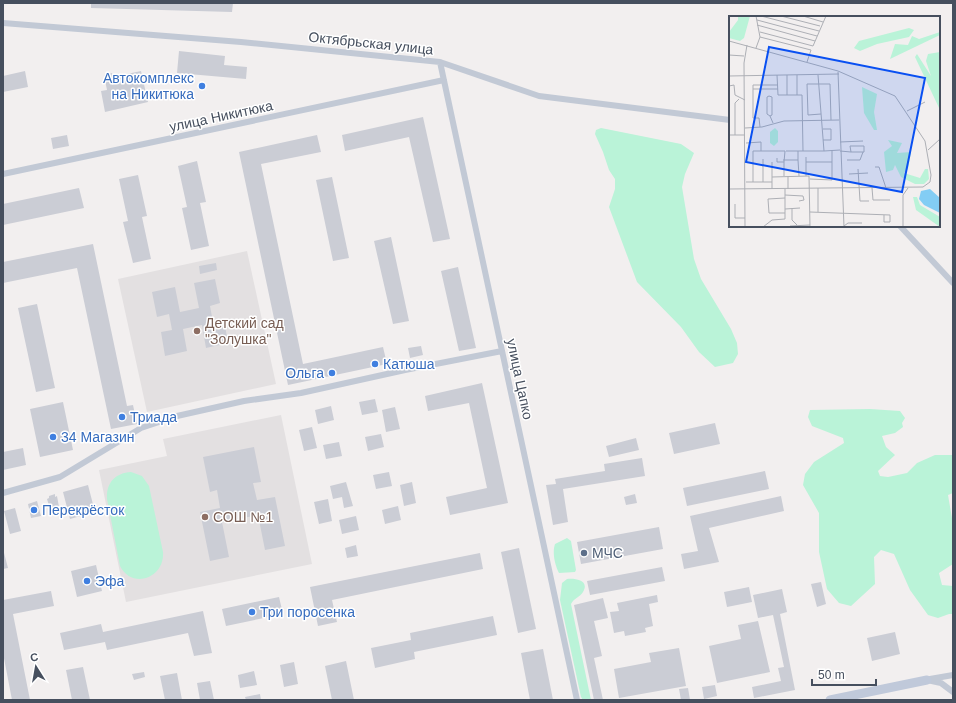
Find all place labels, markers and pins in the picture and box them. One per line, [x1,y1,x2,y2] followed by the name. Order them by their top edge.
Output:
[103,70,194,102] place label: Автокомплекс на Никитюка
[197,81,207,91] marker: Автокомплекс на Никитюка
[205,315,284,347] place label: Детский сад "Золушка"
[192,326,202,336] marker: Детский сад "Золушка"
[383,356,435,372] place label: Катюша
[370,359,380,369] marker: Катюша
[285,365,324,381] place label: Ольга
[327,368,337,378] marker: Ольга
[130,409,177,425] place label: Триада
[117,412,127,422] marker: Триада
[61,429,134,445] place label: 34 Магазин
[48,432,58,442] marker: 34 Магазин
[42,502,125,518] place label: Перекрёсток
[29,505,39,515] marker: Перекрёсток
[213,509,273,525] place label: СОШ №1
[200,512,210,522] marker: СОШ №1
[592,545,623,561] place label: МЧС
[579,548,589,558] marker: МЧС
[95,573,125,589] place label: Эфа
[82,576,92,586] marker: Эфа
[260,604,355,620] place label: Три поросенка
[247,607,257,617] marker: Три поросенка

